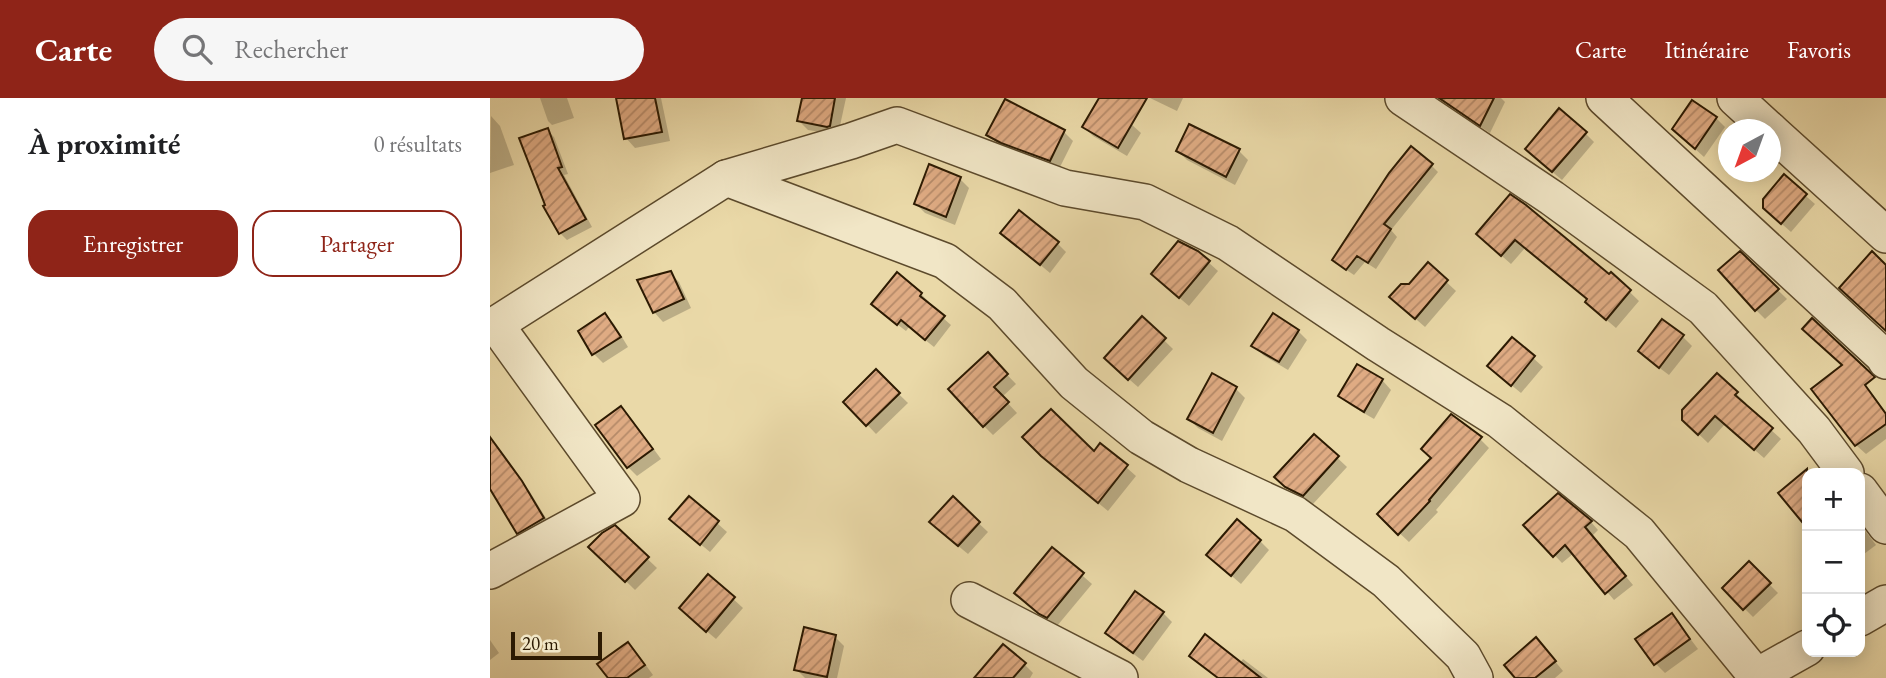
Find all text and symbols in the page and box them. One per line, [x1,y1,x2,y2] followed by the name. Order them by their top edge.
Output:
[154,18,644,81] search box
[35,28,112,71] text: Carte
[178,30,216,68] icon: search
[234,32,348,66] text: Rechercher
[1575,34,1626,65] text: Carte
[1664,34,1749,65] text: Itinéraire
[1787,34,1851,65] text: Favoris
[1718,119,1781,182] north arrow
[28,124,180,163] text: À proximité
[374,129,462,159] text: 0 résultats
[28,210,238,277] button: Enregistrer
[252,210,462,277] button: Partager
[1802,468,1865,657] map controls
[1802,468,1865,531] button: +
[1802,531,1865,594] button: −
[1802,594,1865,657] button: locate
[511,629,602,661] scale bar
[522,631,559,656] text: 20 m

